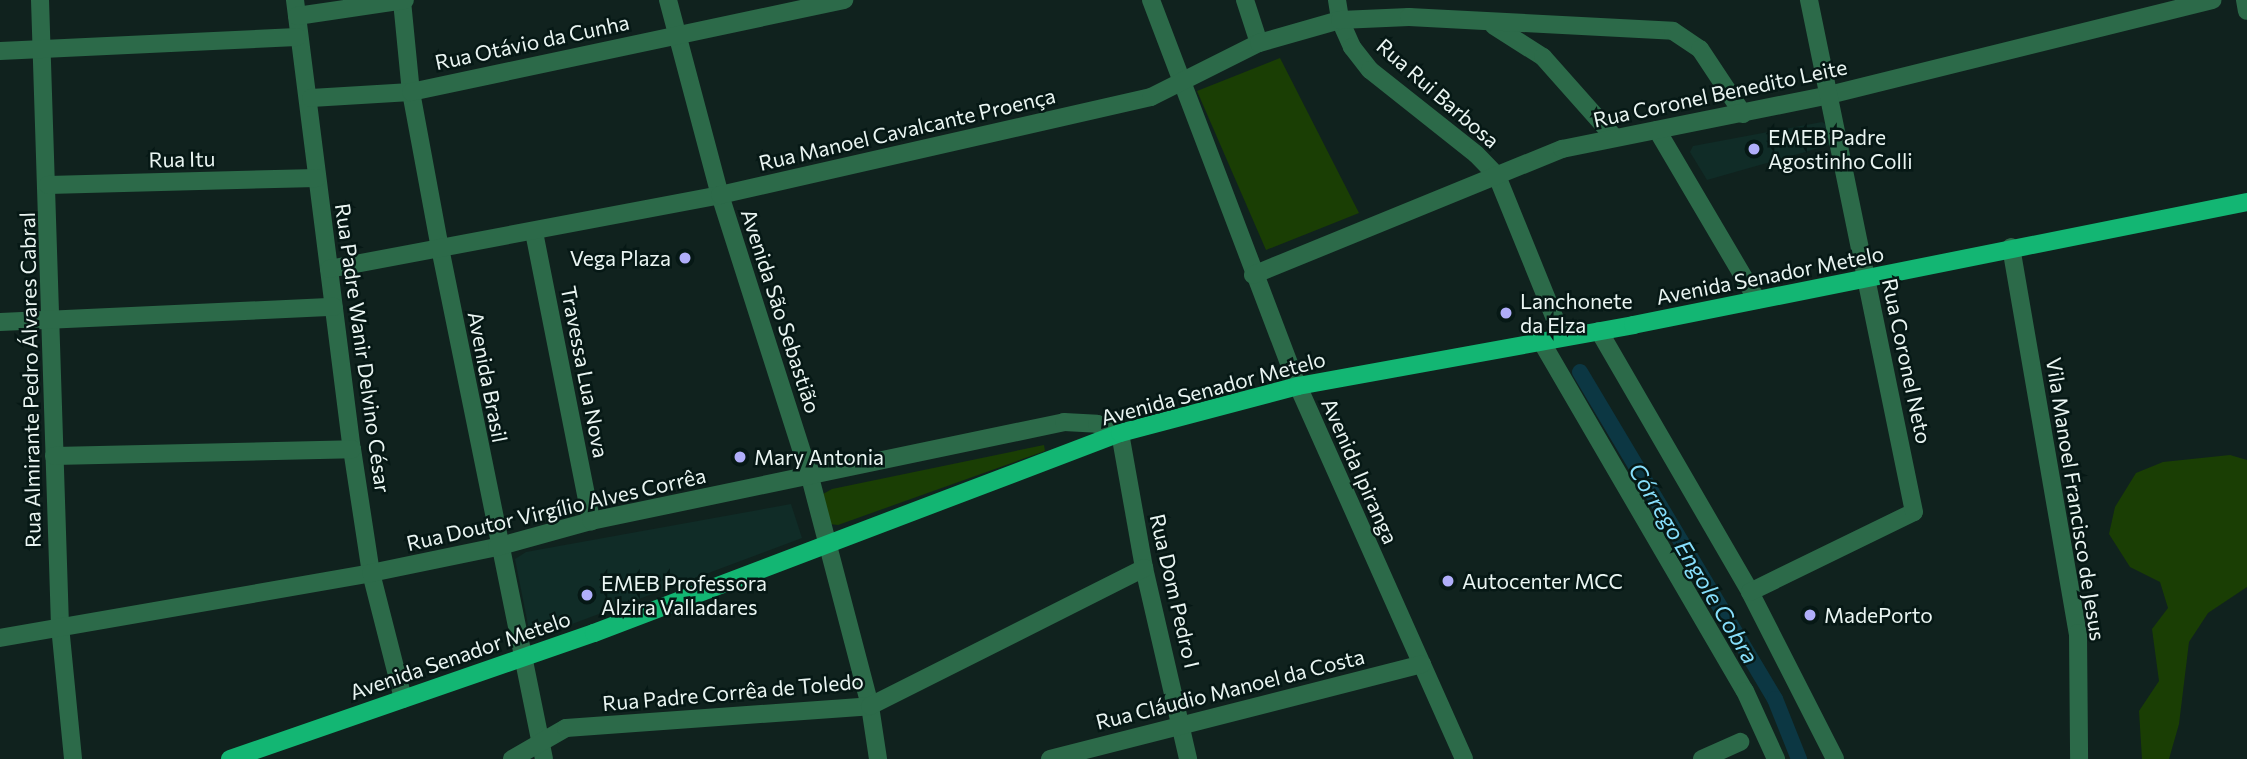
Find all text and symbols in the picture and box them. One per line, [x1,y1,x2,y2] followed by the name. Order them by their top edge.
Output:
[432,9,632,75] street label: Rua Otávio da Cunha
[1372,33,1504,153] street label: Rua Rui Barbosa
[1591,54,1849,132] street label: Rua Coronel Benedito Leite
[756,83,1058,175] street label: Rua Manoel Cavalcante Proença
[1768,124,1913,174] place label: EMEB Padre Agostinho Colli
[1746,141,1762,157] marker: EMEB Padre Agostinho Colli
[148,146,216,172] street label: Rua Itu
[330,202,396,494] street label: Rua Padre Wanir Delvino César
[736,206,826,416] street label: Avenida São Sebastião
[14,212,46,548] street label: Rua Almirante Pedro Álvares Cabral
[1654,241,1886,309] street label: Avenida Senador Metelo
[570,245,671,271] place label: Vega Plaza
[677,250,693,266] marker: Vega Plaza
[1877,276,1937,446] street label: Rua Coronel Neto
[556,284,614,460] street label: Travessa Lua Nova
[1520,288,1632,338] place label: Lanchonete da Elza
[1498,305,1514,321] marker: Lanchonete da Elza
[463,309,513,445] street label: Avenida Brasil
[1098,346,1328,430] street label: Avenida Senador Metelo
[2041,356,2111,642] street label: Vila Manoel Francisco de Jesus
[1317,394,1403,548] street label: Avenida Ipiranga
[754,444,884,470] place label: Mary Antonia
[732,449,748,465] marker: Mary Antonia
[1623,458,1765,668] water label: Córrego Engole Cobra
[404,462,708,556] street label: Rua Doutor Virgílio Alves Corrêa
[1145,511,1205,671] street label: Rua Dom Pedro I
[1462,568,1623,594] place label: Autocenter MCC
[601,570,767,620] place label: EMEB Professora Alzira Valladares
[1440,573,1456,589] marker: Autocenter MCC
[579,587,595,603] marker: EMEB Professora Alzira Valladares
[1824,602,1933,628] place label: MadePorto
[346,605,574,705] street label: Avenida Senador Metelo
[1802,607,1818,623] marker: MadePorto
[1093,643,1367,735] street label: Rua Cláudio Manoel da Costa
[601,668,865,716] street label: Rua Padre Corrêa de Toledo

